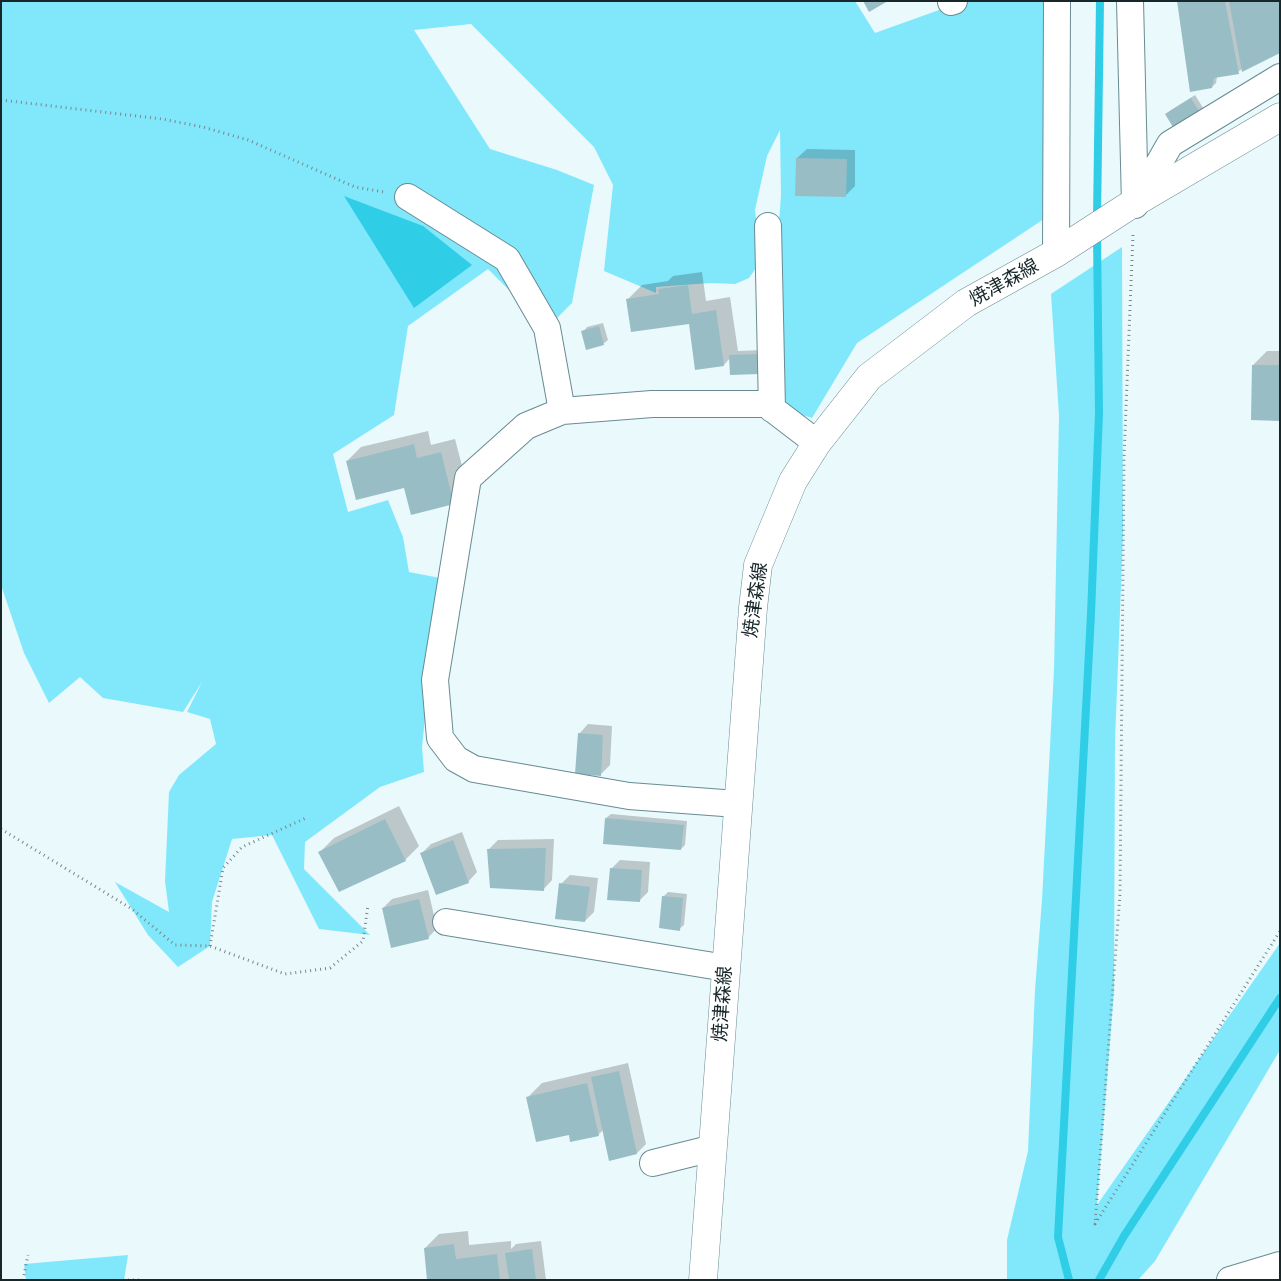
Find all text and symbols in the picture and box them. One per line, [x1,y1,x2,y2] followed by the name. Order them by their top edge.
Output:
[965,255,1043,311] street label: 焼津森線
[739,561,773,639] street label: 焼津森線
[709,965,737,1043] street label: 焼津森線

